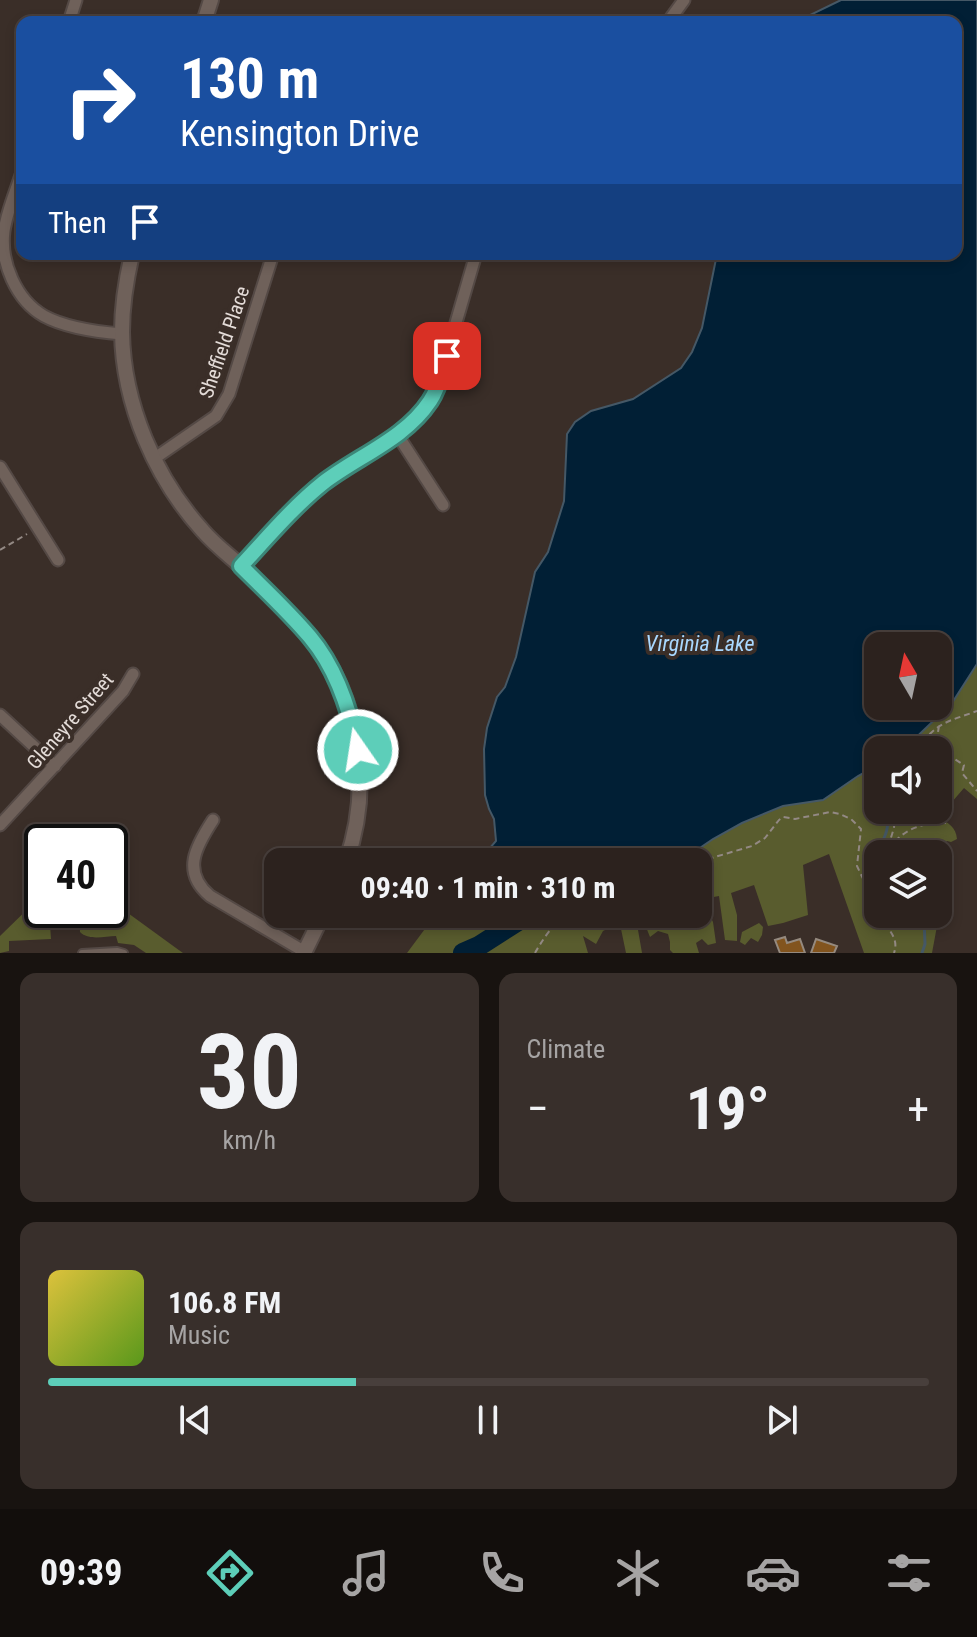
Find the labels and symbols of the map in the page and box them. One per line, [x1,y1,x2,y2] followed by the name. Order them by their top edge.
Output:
[194,283,254,401] street label: Sheffield Place
[413,322,481,390] pin
[646,631,754,656] water label: Virginia Lake
[864,632,952,720] north arrow
[22,668,118,774] street label: Gleneyre Street
[316,708,400,792] position arrow
[24,824,128,928] speed limit sign: 40

